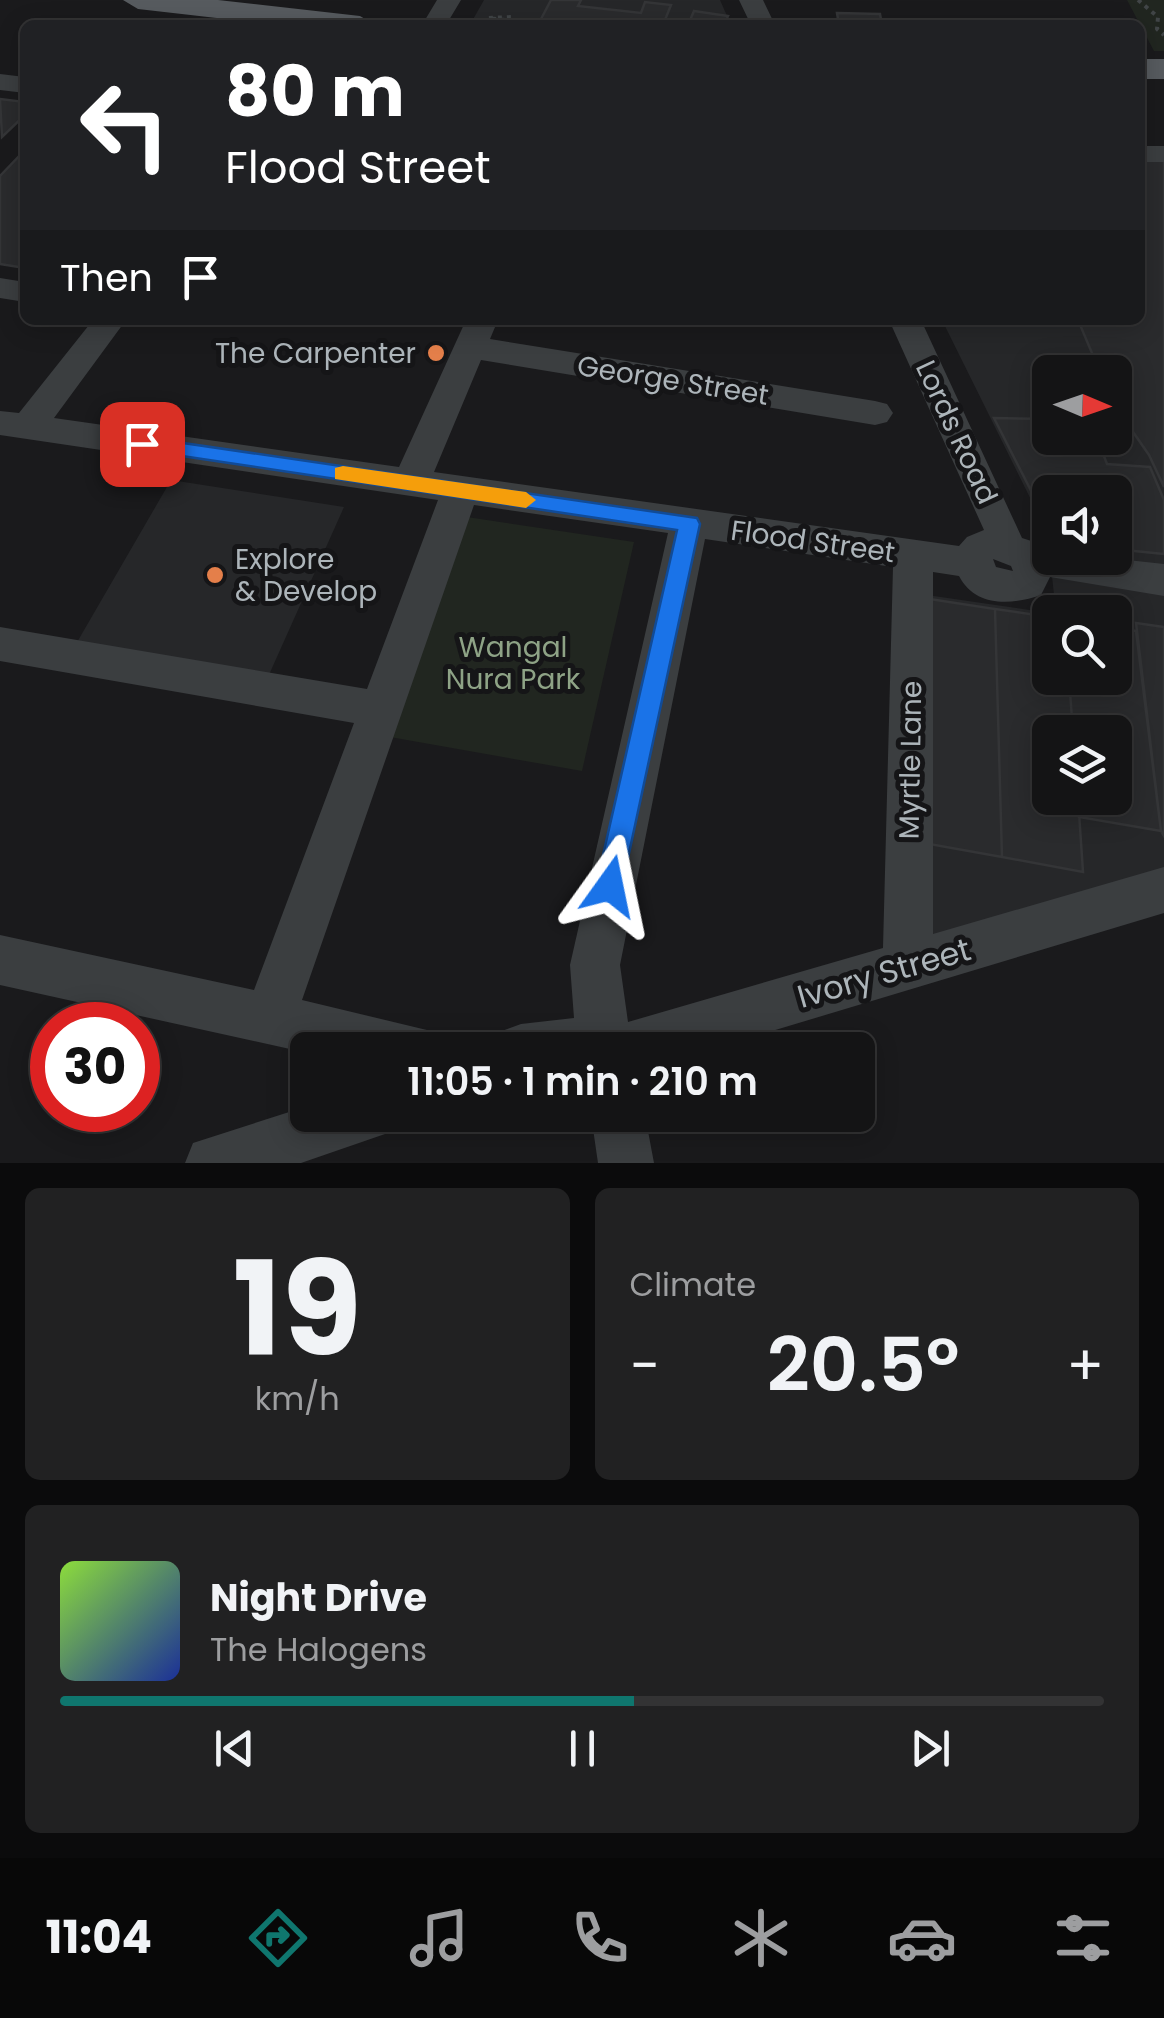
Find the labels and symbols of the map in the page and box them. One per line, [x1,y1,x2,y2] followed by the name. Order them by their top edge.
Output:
[215,334,416,373] place label: The Carpenter
[425,342,447,364] marker: The Carpenter
[574,346,771,415] street label: George Street
[906,354,1007,510] street label: Lords Road
[1032,355,1132,455] north arrow
[100,402,185,487] pin
[728,511,897,572] street label: Flood Street
[235,540,377,611] place label: Explore & Develop
[204,564,226,586] marker: Explore & Develop
[446,628,581,699] park label: Wangal Nura Park
[890,680,931,840] street label: Myrtle Lane
[558,834,662,938] position arrow
[792,926,976,1019] street label: Ivory Street
[30,1002,160,1132] speed limit sign: 30

